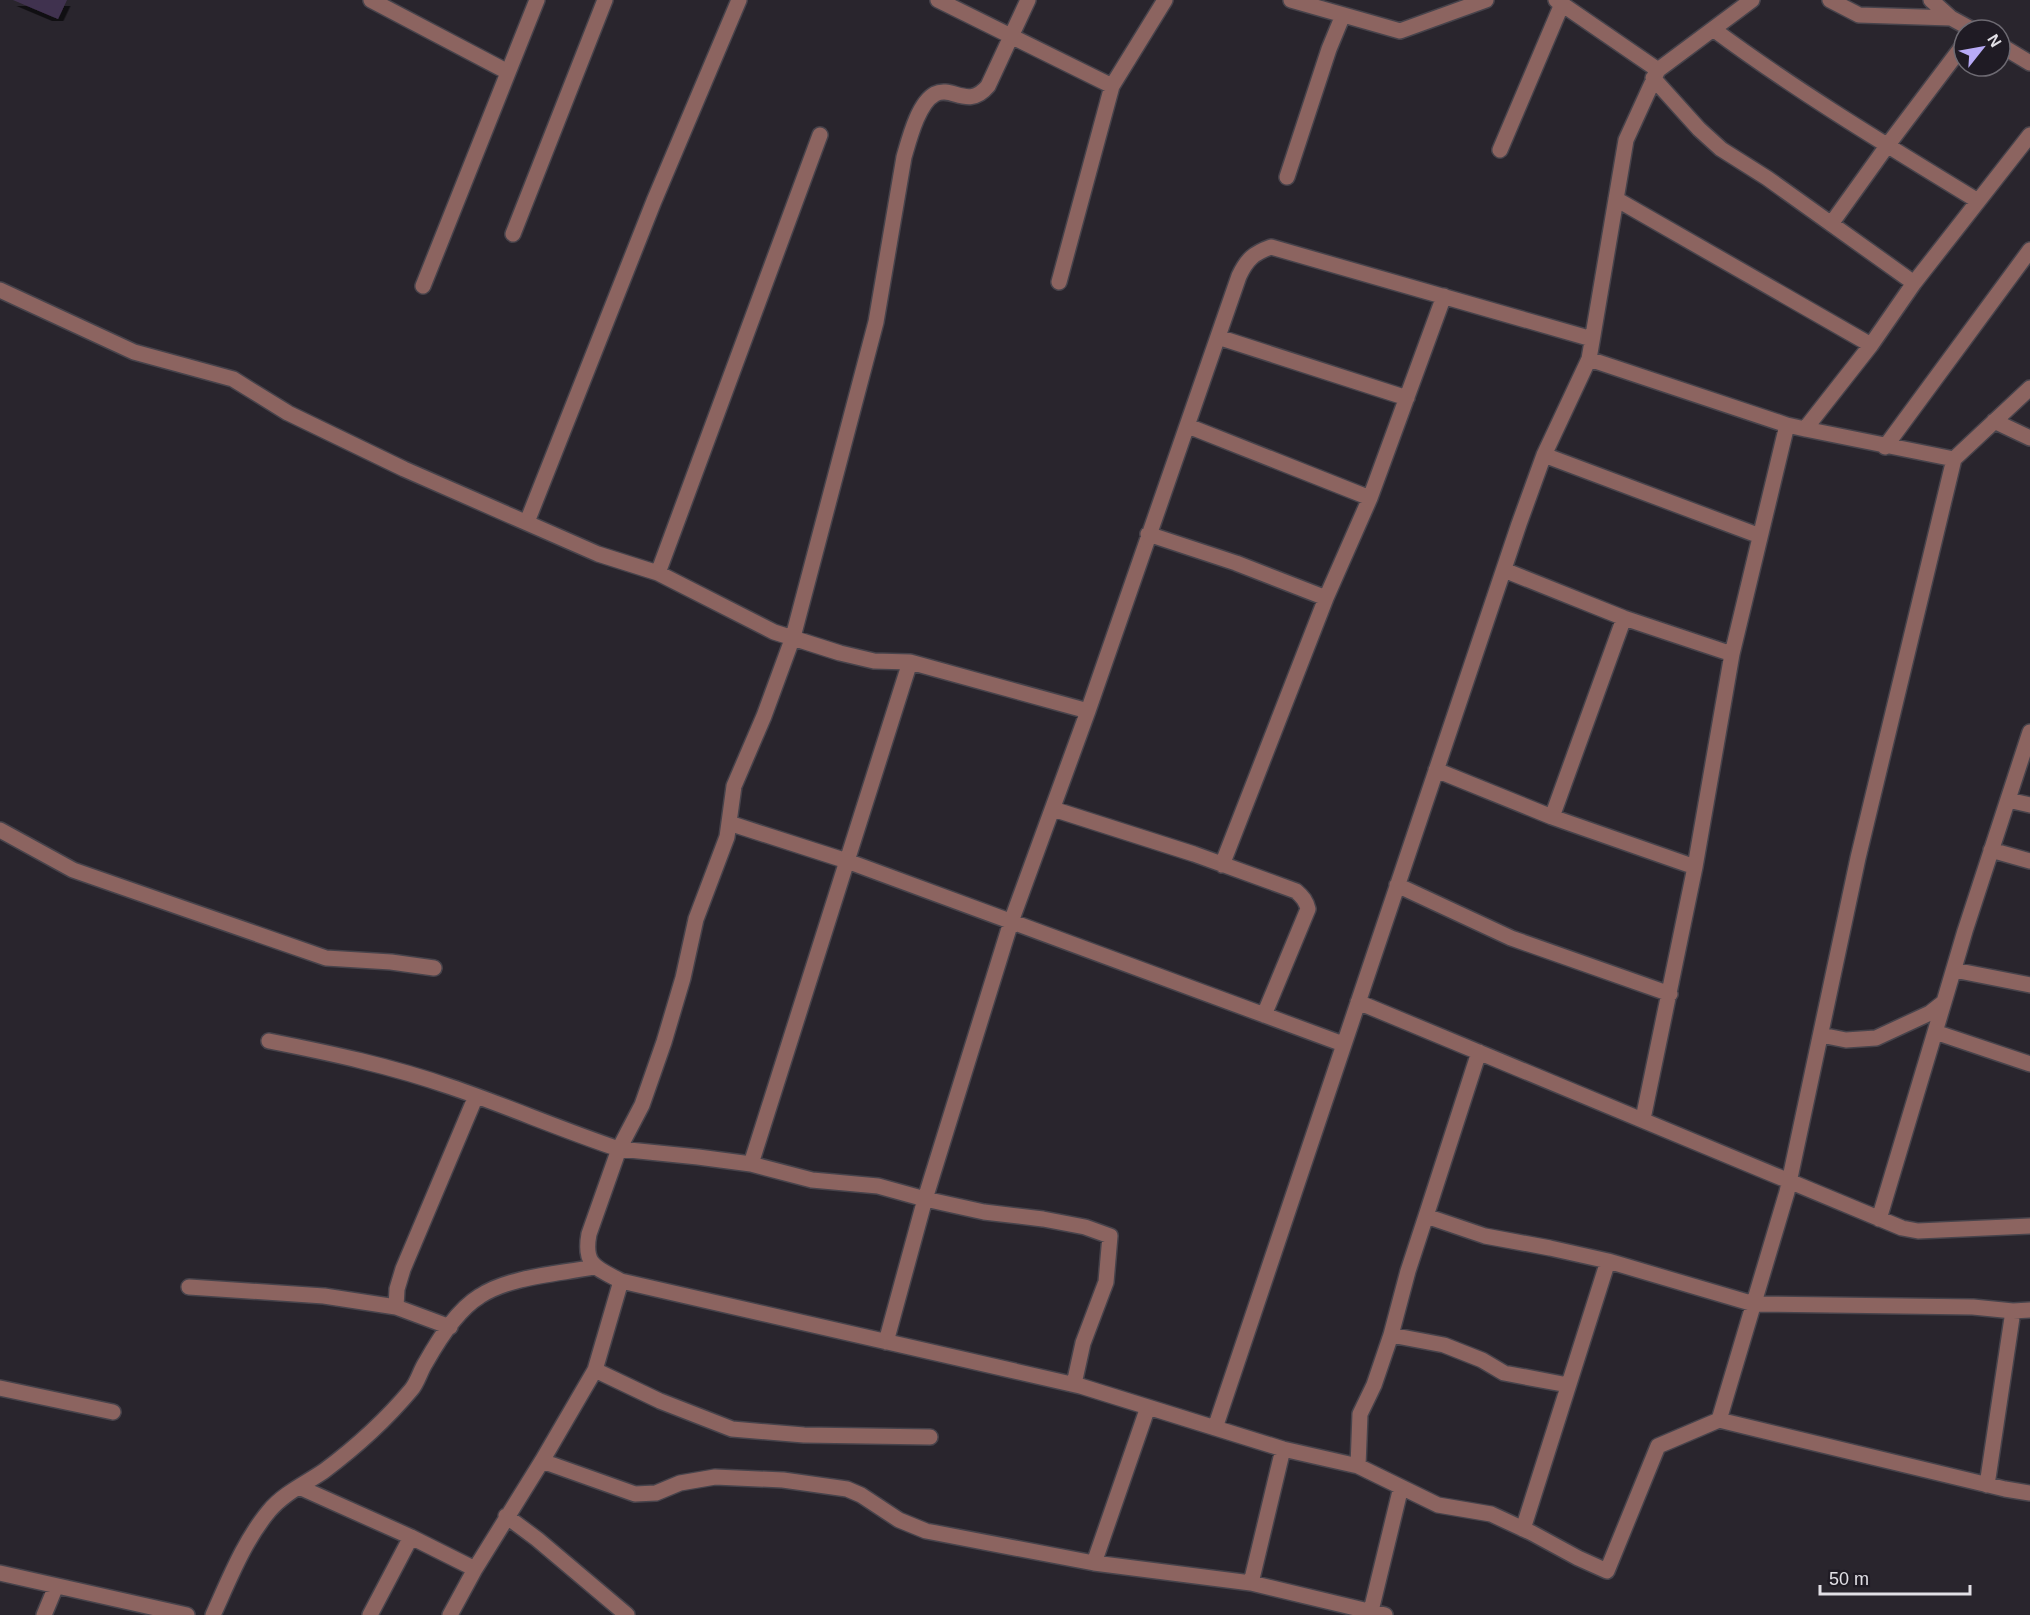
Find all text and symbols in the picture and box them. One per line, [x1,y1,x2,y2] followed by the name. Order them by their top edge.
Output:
[1952,18,2012,78] north arrow
[1984,31,2005,50] text: N
[1820,1558,1970,1596] scale bar
[1829,1569,1869,1589] text: 50 m

